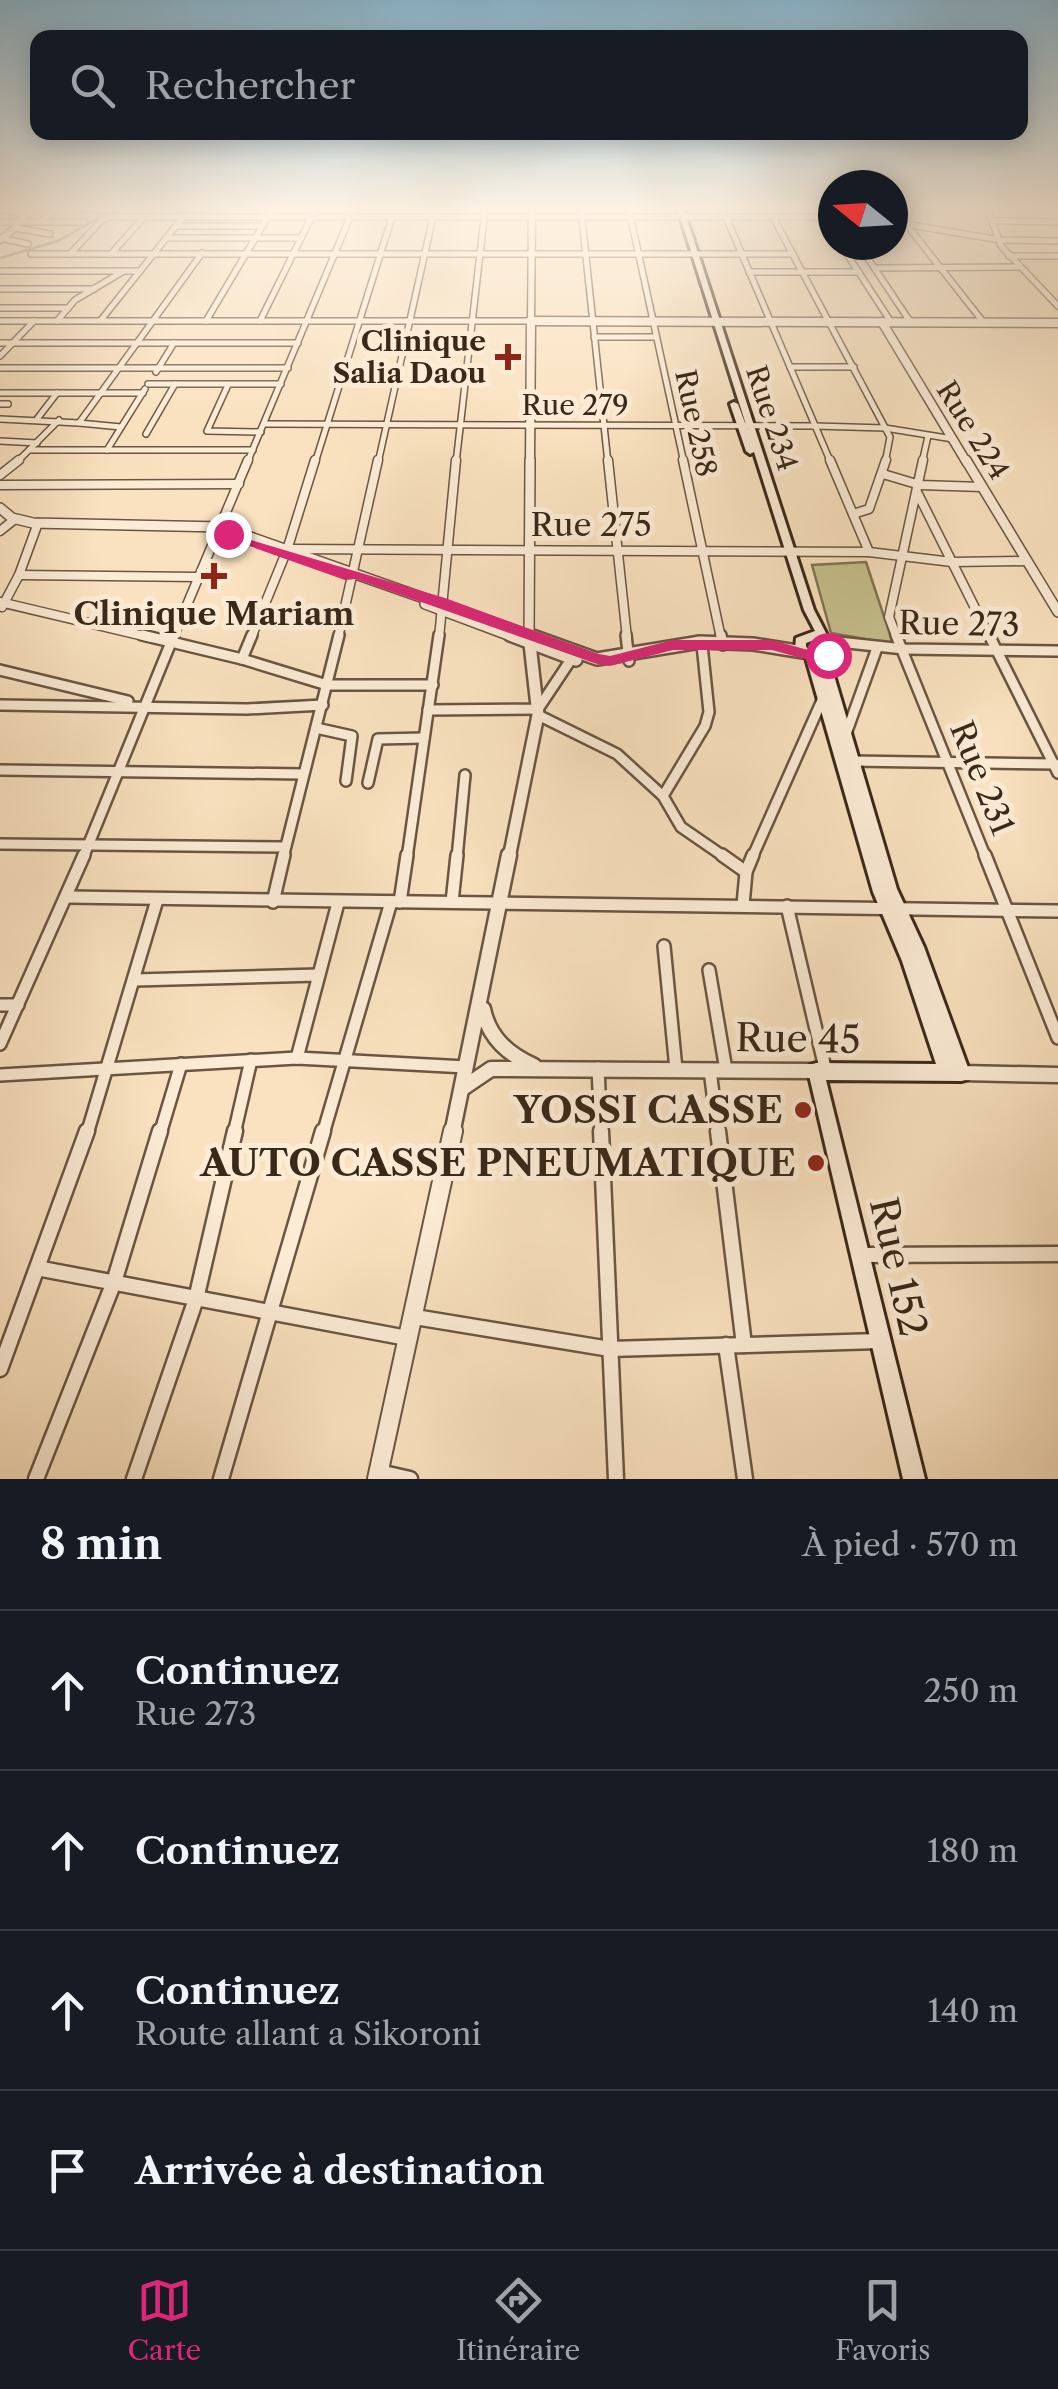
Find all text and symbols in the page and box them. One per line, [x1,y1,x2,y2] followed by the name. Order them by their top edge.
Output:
[30,30,1028,140] search box
[65,58,120,113] icon: search
[145,62,355,109] text: Rechercher
[818,170,908,260] north arrow
[333,324,486,390] place label: Clinique Salia Daou
[495,344,521,370] marker: Clinique Salia Daou
[739,361,805,475] street label: Rue 234
[668,366,724,480] street label: Rue 258
[930,375,1016,485] street label: Rue 224
[521,388,629,422] street label: Rue 279
[530,505,652,544] street label: Rue 275
[206,512,252,558] route end
[201,563,227,589] marker: Clinique Mariam
[74,594,355,633] place label: Clinique Mariam
[898,603,1020,644] street label: Rue 273
[806,633,852,679] route start
[942,715,1023,840] street label: Rue 231
[735,1014,861,1063] street label: Rue 45
[513,1086,783,1133] place label: YOSSI CASSE
[792,1099,814,1121] marker: YOSSI CASSE
[199,1139,796,1186] place label: AUTO CASSE PNEUMATIQUE
[805,1152,827,1174] marker: AUTO CASSE PNEUMATIQUE
[860,1193,937,1341] street label: Rue 152
[40,1518,162,1570] text: 8 min
[802,1525,1018,1564] text: À pied · 570 m
[135,1647,340,1694] text: Continuez
[40,1663,95,1718] icon: ahead
[924,1671,1018,1710] text: 250 m
[135,1694,256,1733] text: Rue 273
[40,1823,95,1878] icon: ahead
[135,1827,340,1874] text: Continuez
[927,1831,1018,1870] text: 180 m
[135,1967,340,2014] text: Continuez
[40,1983,95,2038] icon: ahead
[927,1991,1018,2030] text: 140 m
[135,2014,481,2053] text: Route allant a Sikoroni
[40,2143,95,2198] icon: arrive
[135,2147,545,2194] text: Arrivée à destination
[128,2273,201,2367] tab: Carte
[456,2273,580,2367] tab: Itinéraire
[835,2273,930,2367] tab: Favoris

